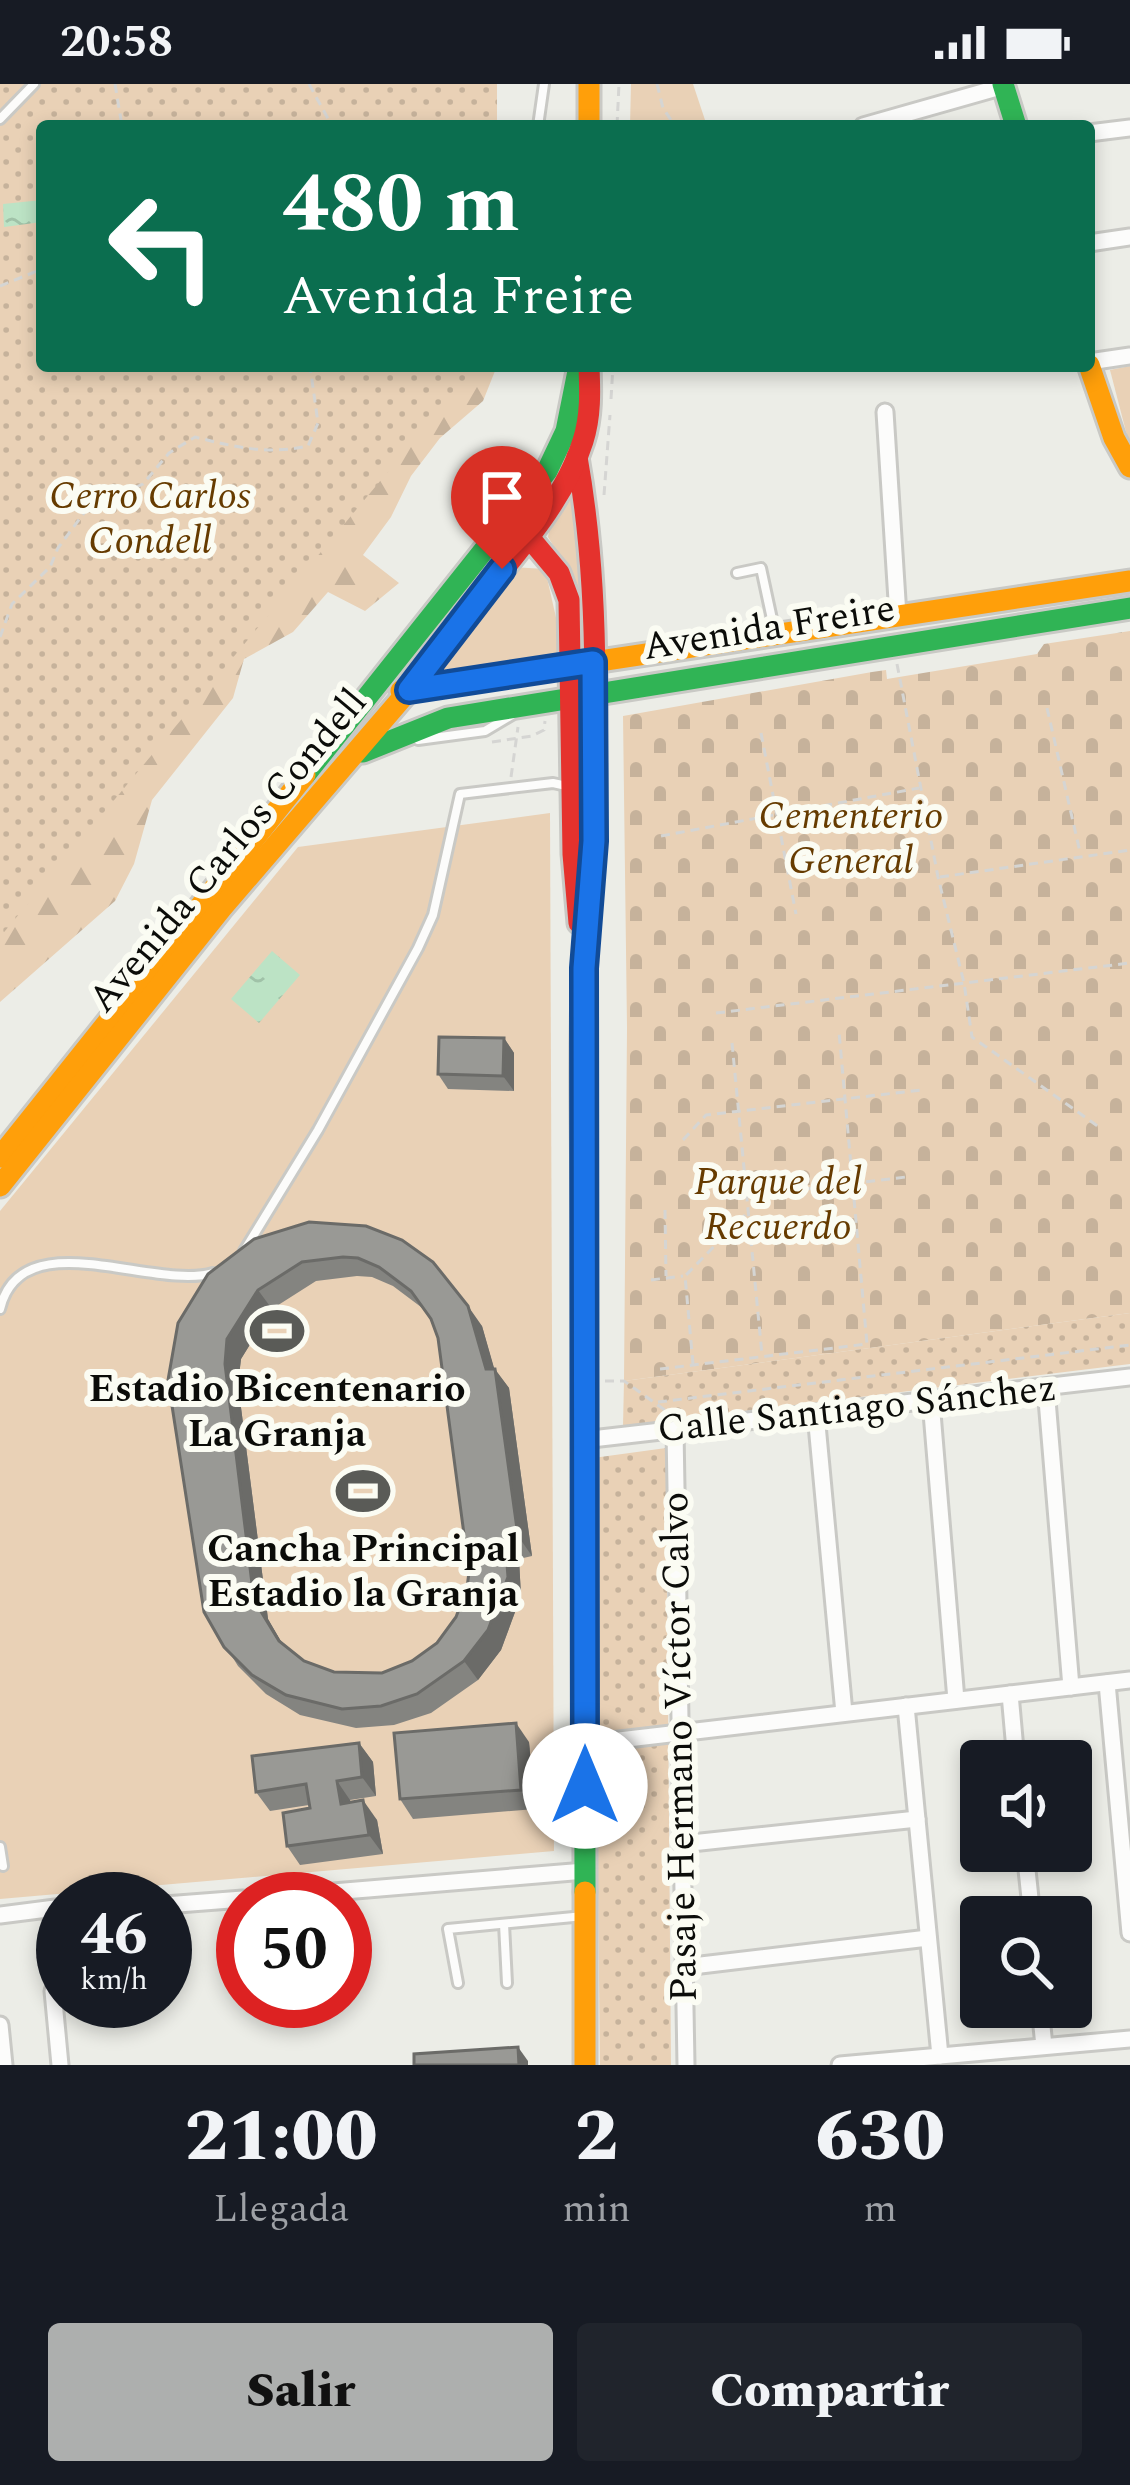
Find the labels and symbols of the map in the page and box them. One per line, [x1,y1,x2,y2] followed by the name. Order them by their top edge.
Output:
[451,446,553,569] pin
[49,467,251,571] park label: Cerro Carlos Condell
[639,579,899,677] street label: Avenida Freire
[74,676,382,1026] street label: Avenida Carlos Condell
[758,787,944,891] park label: Cementerio General
[694,1153,862,1257] park label: Parque del Recuerdo
[248,1302,306,1360] sports icon: Estadio Bicentenario La Granja
[655,1359,1059,1459] street label: Calle Santiago Sánchez
[88,1360,466,1464] place label: Estadio Bicentenario La Granja
[334,1462,392,1520] sports icon: Cancha Principal Estadio la Granja
[646,1491,714,2003] street label: Pasaje Hermano Víctor Calvo
[207,1520,519,1624] place label: Cancha Principal Estadio la Granja
[522,1723,648,1849] position arrow
[216,1872,372,2028] speed limit sign: 50

